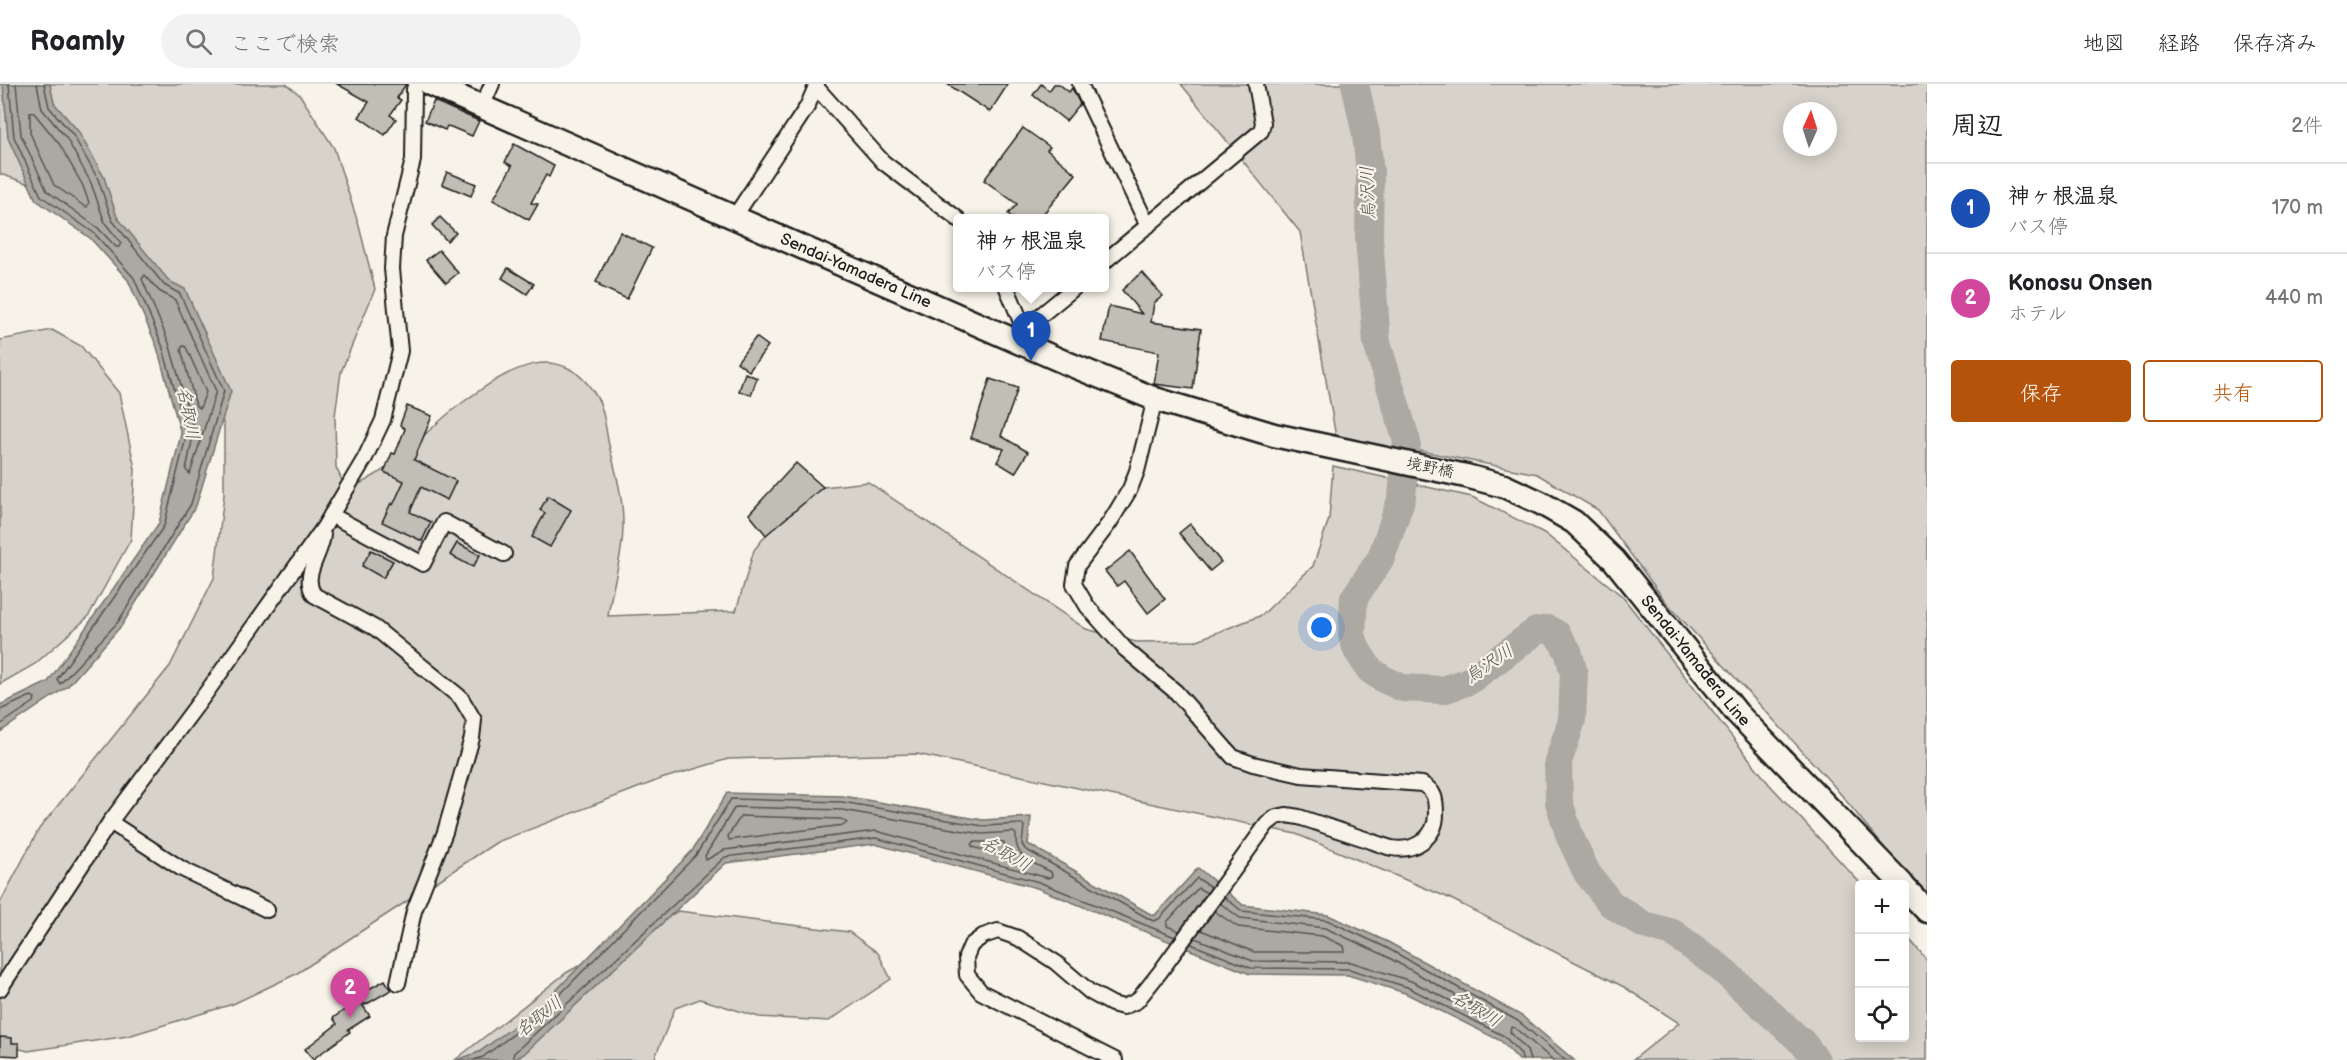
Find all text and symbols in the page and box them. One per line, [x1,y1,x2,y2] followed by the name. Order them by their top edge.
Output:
[161,14,581,68] search box
[30,25,125,58] text: Roamly
[182,25,215,58] icon: search
[230,31,340,58] text: ここで検索
[2083,31,2125,56] text: 地図
[2158,31,2200,56] text: 経路
[2233,31,2317,56] text: 保存済み
[1783,102,1837,156] north arrow
[1951,111,2003,142] text: 周辺
[2291,114,2323,138] text: 2件
[1357,166,1379,220] water label: 烏沢川
[2008,183,2118,210] text: 神ヶ根温泉
[1966,196,1975,220] text: 1
[2272,196,2323,220] text: 170 m
[953,214,1109,292] popup
[2008,215,2068,239] text: バス停
[976,228,1086,255] text: 神ヶ根温泉
[777,229,935,312] street label: Sendai-Yamadera Line
[976,260,1036,284] text: バス停
[2008,270,2153,297] text: Konosu Onsen
[1965,286,1976,310] text: 2
[2265,286,2323,310] text: 440 m
[2008,302,2067,326] text: ホテル
[1012,312,1050,361] pin: 1
[1951,360,2131,422] button: 保存
[2143,360,2323,422] button: 共有
[173,384,203,442] water label: 名取川
[1405,454,1455,482] street label: 境野橋
[1637,592,1754,731] street label: Sendai-Yamadera Line
[1307,613,1336,642] your location
[1461,640,1517,688] water label: 烏沢川
[977,832,1035,876] water label: 名取川
[1855,880,1909,1042] map controls
[1855,880,1909,934] button: +
[1855,934,1909,988] button: −
[330,968,370,1018] pin: 2
[1447,986,1505,1032] water label: 名取川
[1855,988,1909,1042] button: locate
[511,992,567,1042] water label: 名取川

